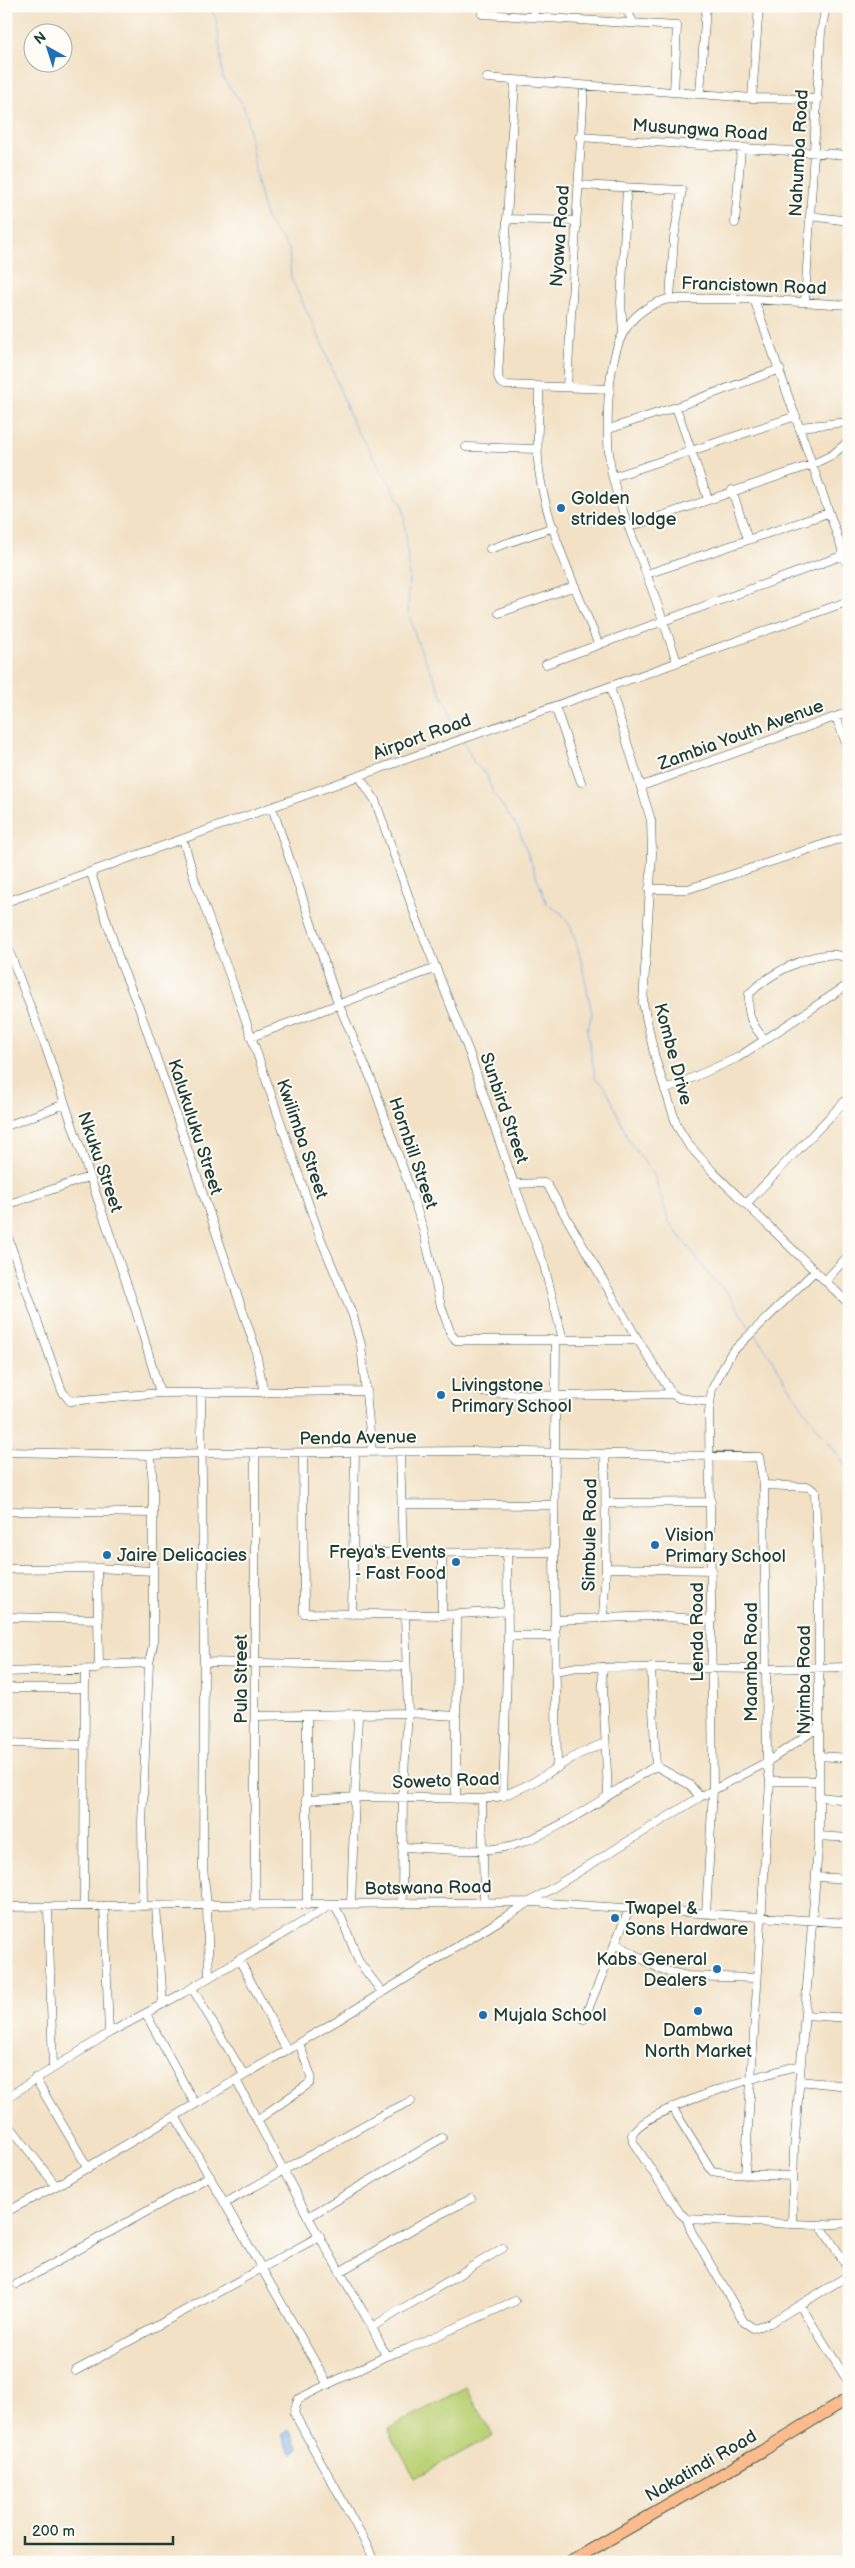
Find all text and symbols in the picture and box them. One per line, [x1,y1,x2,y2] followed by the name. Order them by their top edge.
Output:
[22,22,72,72] north arrow
[31,28,50,48] text: N
[785,89,813,217] street label: Nahumba Road
[632,115,768,145] street label: Musungwa Road
[546,184,574,288] street label: Nyawa Road
[681,273,827,299] street label: Francistown Road
[571,488,677,530] place label: Golden strides lodge
[555,502,567,514] marker: Golden strides lodge
[655,695,827,775] street label: Zambia Youth Avenue
[370,710,474,764] street label: Airport Road
[649,1001,697,1108] street label: Kombe Drive
[475,1050,533,1167] street label: Sunbird Street
[163,1057,227,1198] street label: Kalukuluku Street
[272,1076,332,1202] street label: Kwilimba Street
[384,1095,442,1212] street label: Hornbill Street
[73,1109,127,1215] street label: Nkuku Street
[451,1375,572,1417] place label: Livingstone Primary School
[435,1389,447,1401] marker: Livingstone Primary School
[299,1426,417,1450] street label: Penda Avenue
[579,1478,601,1592] street label: Simbule Road
[665,1525,786,1567] place label: Vision Primary School
[649,1539,661,1551] marker: Vision Primary School
[329,1542,446,1584] place label: Freya's Events - Fast Food
[117,1545,247,1566] place label: Jaire Delicacies
[101,1549,113,1561] marker: Jaire Delicacies
[450,1556,462,1568] marker: Freya's Events - Fast Food
[687,1582,708,1682] street label: Lenda Road
[741,1602,762,1722] street label: Maamba Road
[794,1625,815,1735] street label: Nyimba Road
[231,1634,252,1724] street label: Pula Street
[392,1769,500,1793] street label: Soweto Road
[364,1876,492,1900] street label: Botswana Road
[625,1898,748,1940] place label: Twapel & Sons Hardware
[609,1912,621,1924] marker: Twapel & Sons Hardware
[596,1949,707,1991] place label: Kabs General Dealers
[711,1963,723,1975] marker: Kabs General Dealers
[493,2005,607,2026] place label: Mujala School
[692,2005,704,2017] marker: Dambwa North Market
[477,2009,489,2021] marker: Mujala School
[644,2020,752,2062] place label: Dambwa North Market
[642,2426,760,2506] street label: Nakatindi Road
[25,2513,172,2545] scale bar
[32,2522,75,2541] text: 200 m

